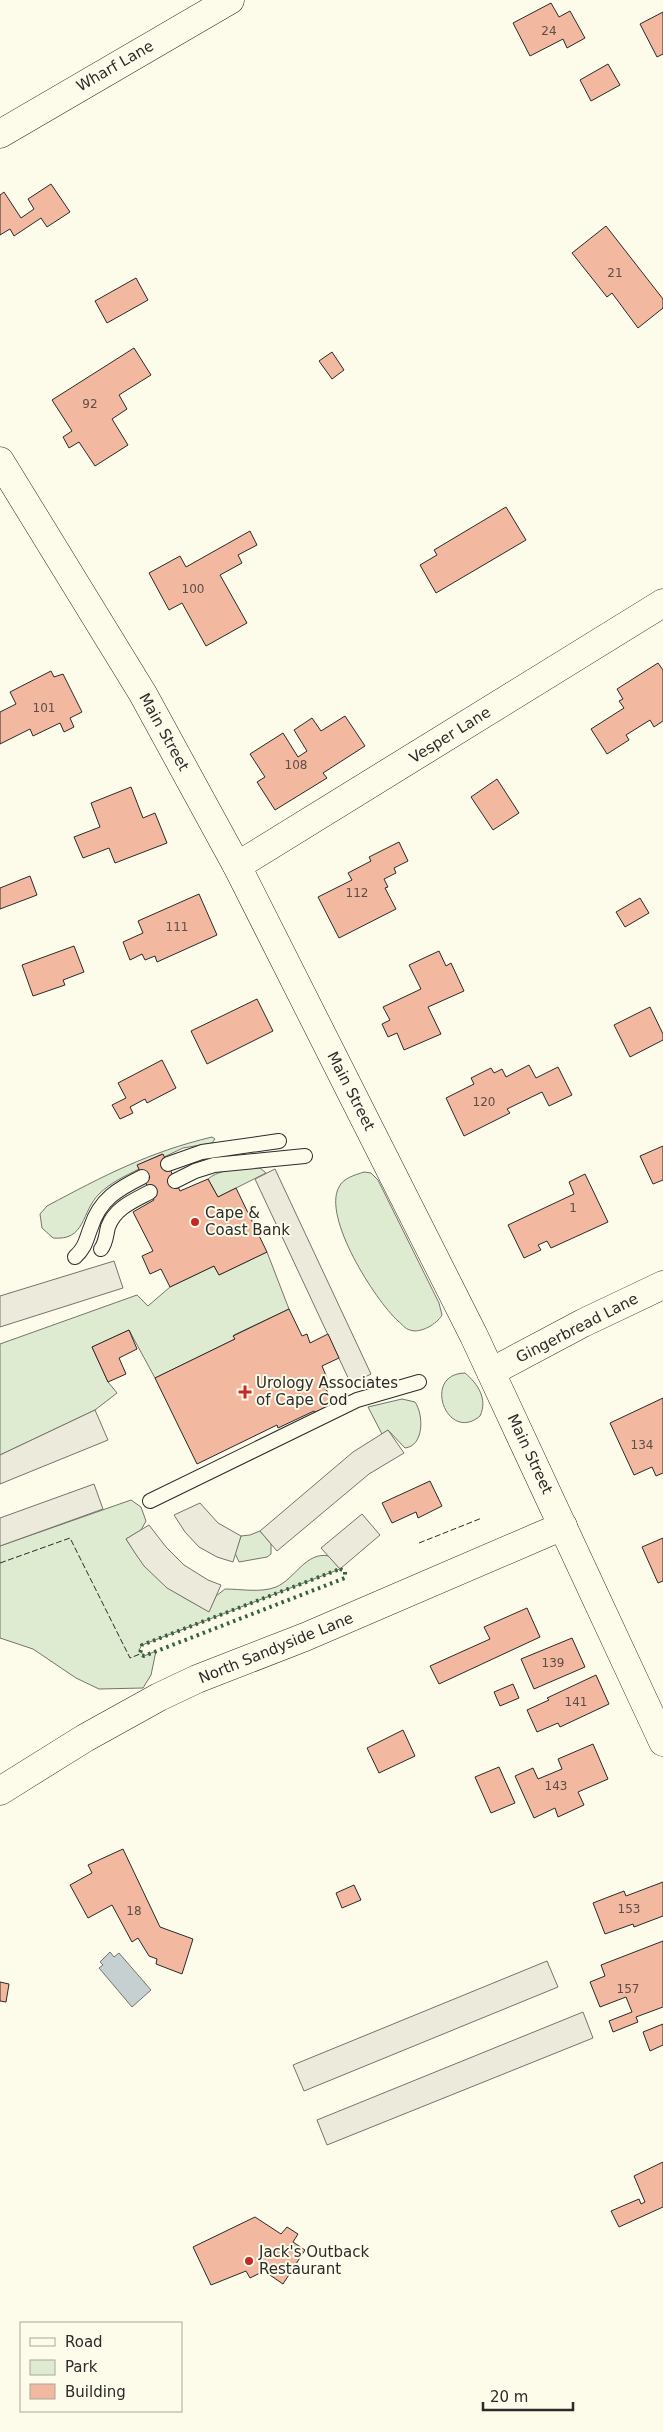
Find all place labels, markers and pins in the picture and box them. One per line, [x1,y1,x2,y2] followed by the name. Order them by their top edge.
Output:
[205,1204,290,1239] place label: Cape & Coast Bank
[189,1216,201,1228] marker: Cape & Coast Bank
[256,1374,398,1409] place label: Urology Associates of Cape Cod
[238,1385,252,1399] marker: Urology Associates of Cape Cod
[258,2243,369,2278] place label: Jack's Outback Restaurant
[243,2255,255,2267] marker: Jack's Outback Restaurant

